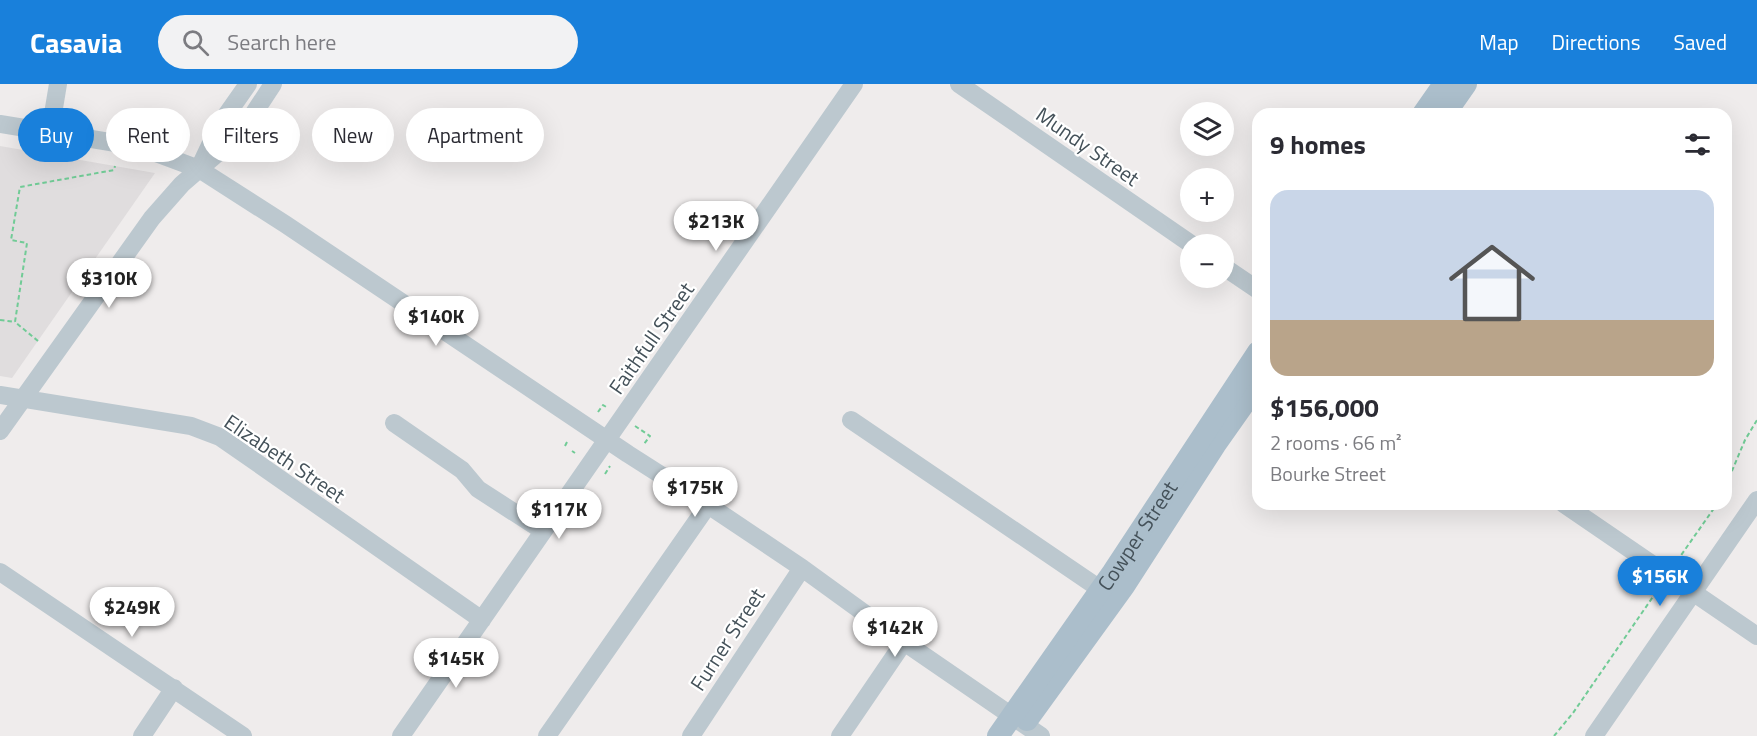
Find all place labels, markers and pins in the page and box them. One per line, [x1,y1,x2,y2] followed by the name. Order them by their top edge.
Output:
[674,201,758,252] pin: $213K
[67,258,151,309] pin: $310K
[394,296,478,347] pin: $140K
[653,467,737,518] pin: $175K
[517,489,601,540] pin: $117K
[1618,556,1702,607] pin: $156K
[90,587,174,638] pin: $249K
[853,607,937,658] pin: $142K
[414,638,498,689] pin: $145K

